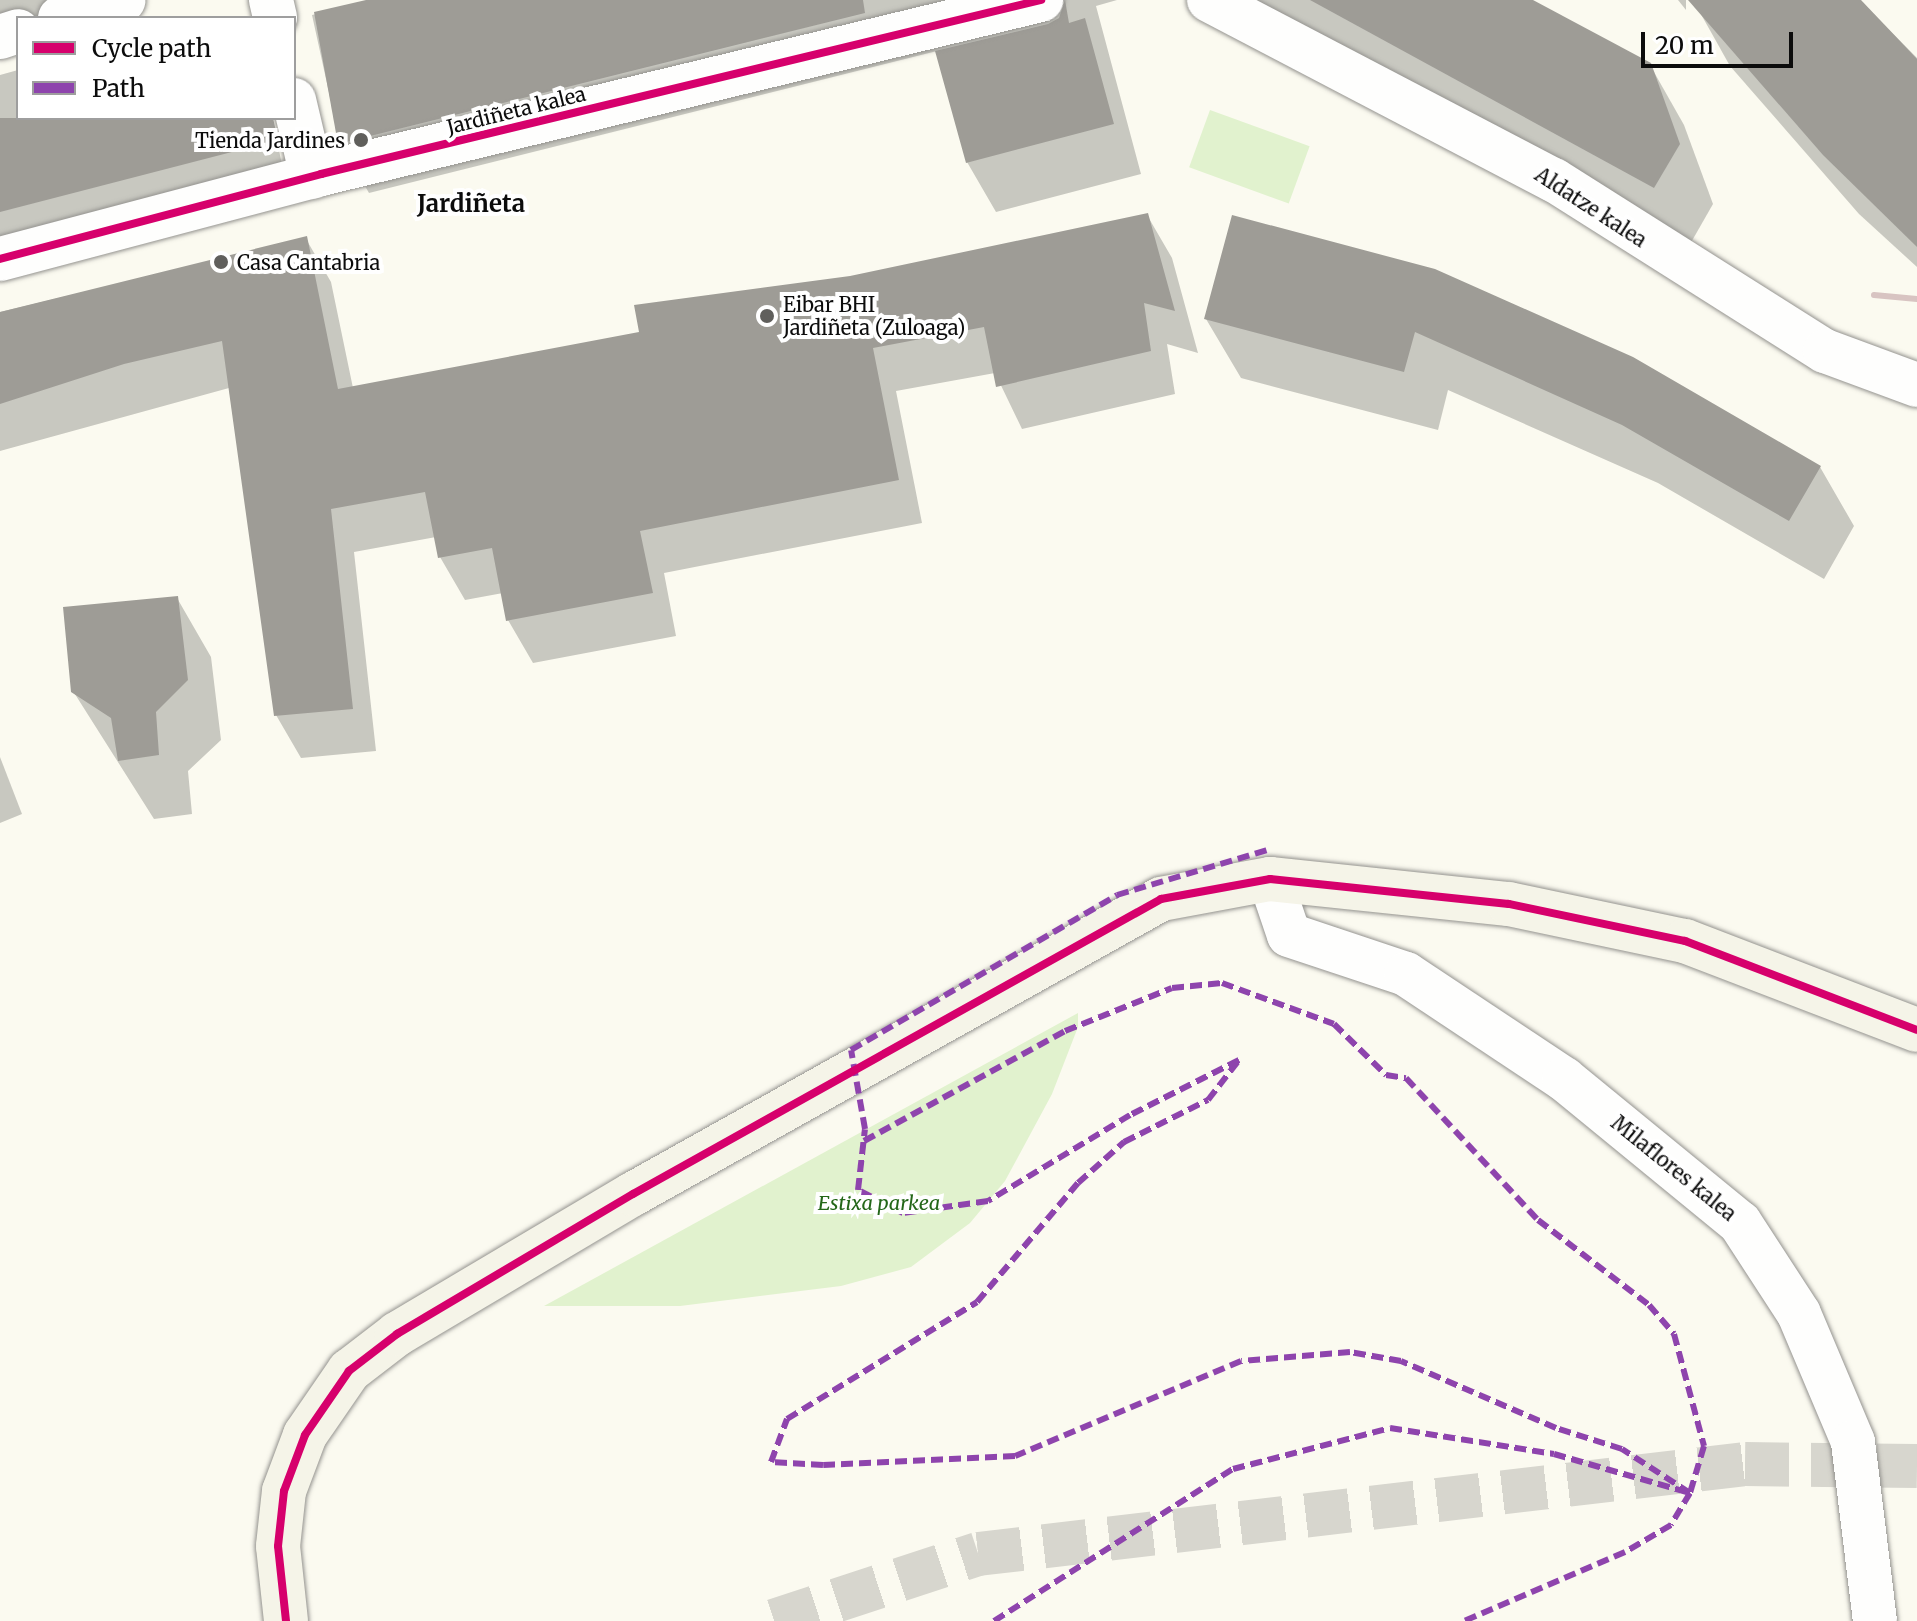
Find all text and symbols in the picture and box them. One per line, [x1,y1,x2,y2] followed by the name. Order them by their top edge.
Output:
[16,16,296,120] legend
[1645,16,1797,66] scale bar
[1655,30,1714,61] text: 20 m
[92,33,211,64] text: Cycle path
[92,73,145,104] text: Path
[444,81,588,139] street label: Jardiñeta kalea
[195,128,345,152] place label: Tienda Jardines
[352,131,370,149] marker: Tienda Jardines
[1531,162,1651,252] street label: Aldatze kalea
[417,190,525,218] district label: Jardiñeta
[237,250,380,274] place label: Casa Cantabria
[212,253,230,271] marker: Casa Cantabria
[783,292,965,339] place label: Eibar BHI Jardiñeta (Zuloaga)
[758,307,776,325] marker: Eibar BHI Jardiñeta (Zuloaga)
[1607,1110,1741,1226] street label: Milaflores kalea
[818,1190,940,1214] park label: Estixa parkea

